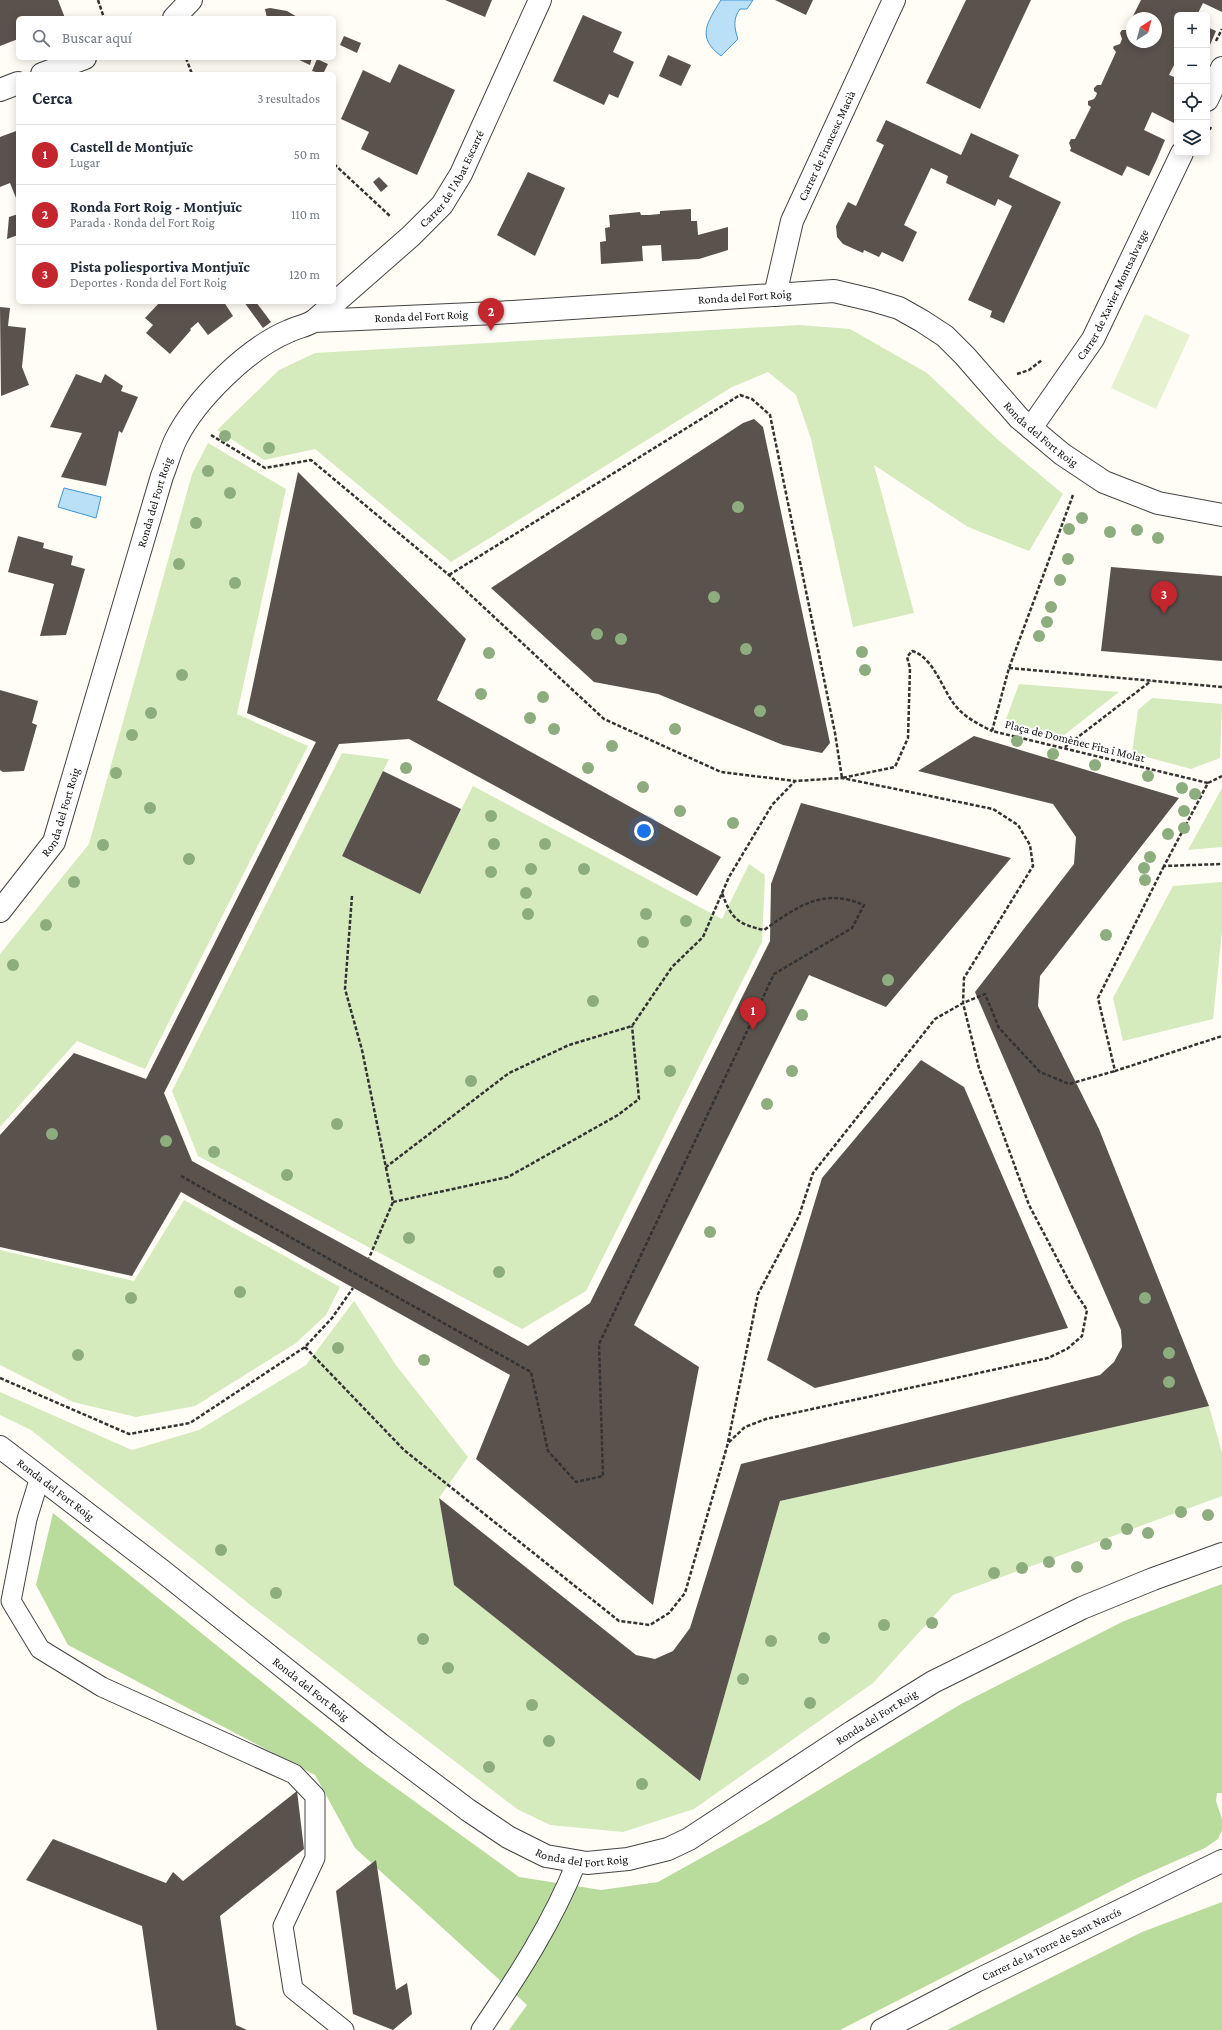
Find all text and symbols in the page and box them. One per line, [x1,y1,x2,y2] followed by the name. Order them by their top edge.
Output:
[1126,12,1162,48] north arrow
[1174,12,1210,156] map controls
[1174,12,1210,48] button: +
[16,16,336,60] search box
[30,27,52,49] icon: search
[62,30,132,46] text: Buscar aquí
[1174,48,1210,84] button: −
[1174,84,1210,120] button: locate
[795,88,858,203] street label: Carrer de Francesc Macià
[32,89,72,108] text: Cerca
[257,91,320,106] text: 3 resultados
[1174,120,1210,156] button: layers
[417,128,487,230] street label: Carrer de l'Abat Escarré
[70,139,193,155] text: Castell de Montjuïc
[43,147,47,162] text: 1
[294,147,320,162] text: 50 m
[70,155,100,170] text: Lugar
[70,199,242,215] text: Ronda Fort Roig - Montjuïc
[42,207,48,222] text: 2
[291,207,320,222] text: 110 m
[70,215,215,230] text: Parada · Ronda del Fort Roig
[1074,227,1152,363] street label: Carrer de Xavier Montsalvatge
[70,259,250,275] text: Pista poliesportiva Montjuïc
[42,267,48,282] text: 3
[289,267,320,282] text: 120 m
[70,275,227,290] text: Deportes · Ronda del Fort Roig
[698,287,792,307] street label: Ronda del Fort Roig
[478,298,504,331] pin: 2
[374,307,469,325] street label: Ronda del Fort Roig
[1001,398,1081,470] street label: Ronda del Fort Roig
[134,455,175,549] street label: Ronda del Fort Roig
[1151,581,1177,614] pin: 3
[1004,717,1147,765] street label: Plaça de Domènec Fita i Molat
[38,766,83,859] street label: Ronda del Fort Roig
[634,821,654,841] your location
[740,997,766,1030] pin: 1
[14,1456,97,1524] street label: Ronda del Fort Roig
[270,1654,352,1724] street label: Ronda del Fort Roig
[833,1686,920,1748] street label: Ronda del Fort Roig
[533,1845,629,1870] street label: Ronda del Fort Roig
[980,1904,1124,1984] street label: Carrer de la Torre de Sant Narcís

